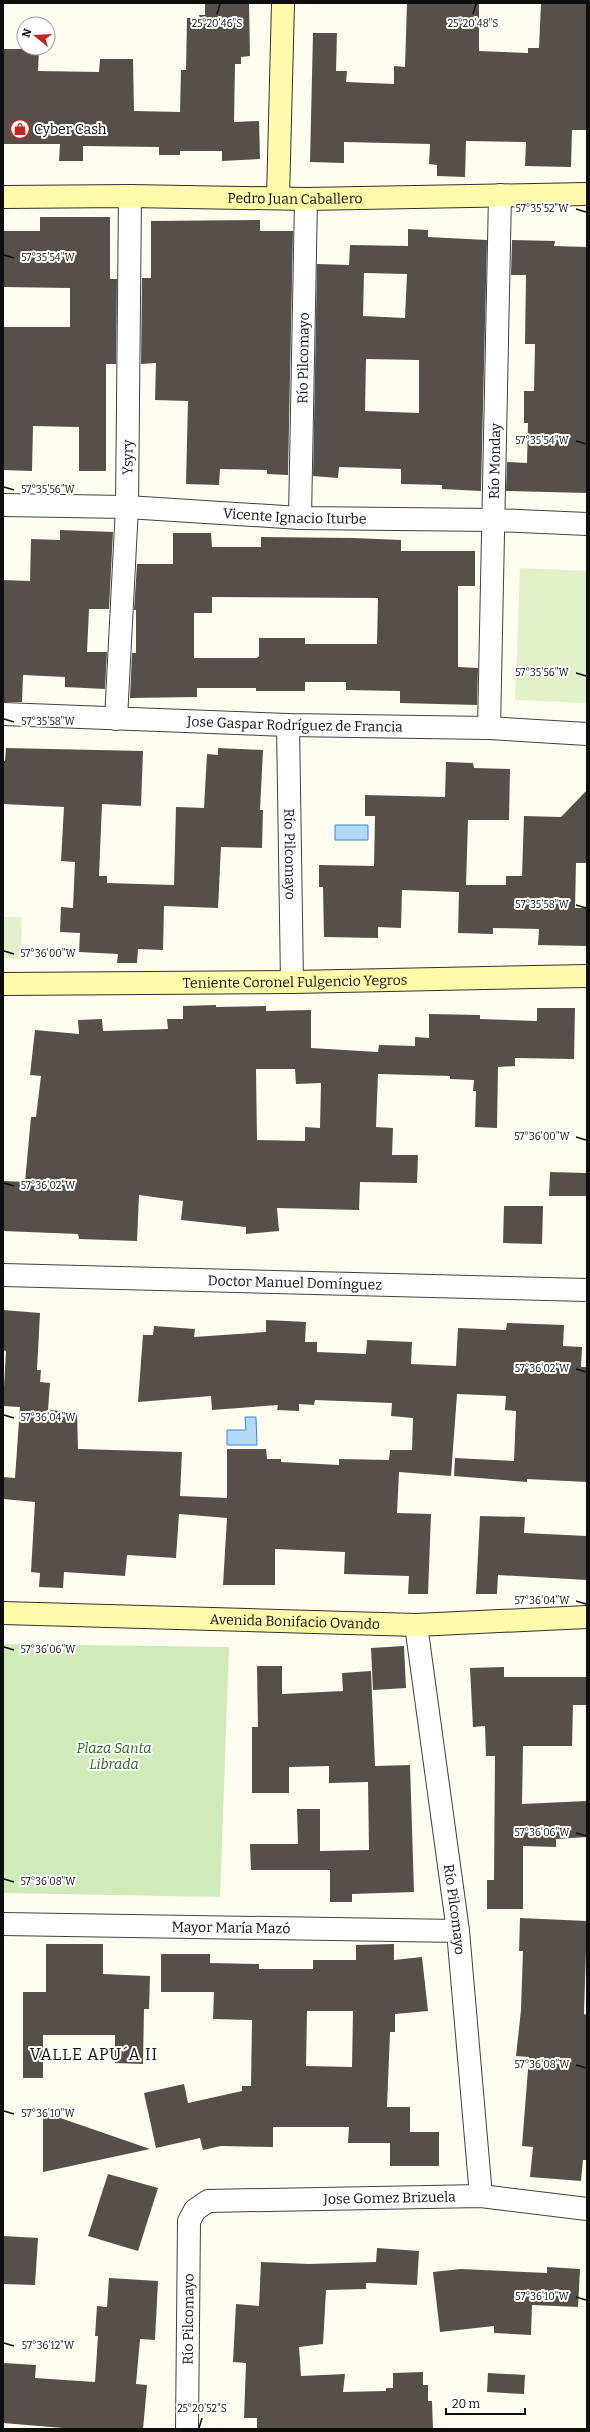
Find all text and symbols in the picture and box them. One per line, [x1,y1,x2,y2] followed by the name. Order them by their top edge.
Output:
[16,16,56,56] north arrow
[192,18,242,30] text: 25°20'46"S
[448,18,498,30] text: 25°20'48"S
[19,27,35,39] text: N
[9,118,31,140] shop icon: Cyber Cash
[34,121,107,138] place label: Cyber Cash
[227,190,363,208] street label: Pedro Juan Caballero
[516,203,569,215] text: 57°35'52"W
[21,252,76,264] text: 57°35'54"W
[294,312,313,404] street label: Río Pilcomayo
[486,422,504,499] street label: Río Monday
[515,435,570,447] text: 57°35'54"W
[119,439,137,475] street label: Ysyry
[21,484,76,496] text: 57°35'56"W
[222,505,366,528] street label: Vicente Ignacio Iturbe
[515,667,570,679] text: 57°35'56"W
[186,713,403,736] street label: Jose Gaspar Rodríguez de Francia
[21,716,75,728] text: 57°35'58"W
[280,808,299,900] street label: Río Pilcomayo
[515,899,569,911] text: 57°35'58"W
[20,948,77,960] text: 57°36'00"W
[183,972,408,992] street label: Teniente Coronel Fulgencio Yegros
[514,1131,571,1143] text: 57°36'00"W
[21,1180,76,1192] text: 57°36'02"W
[208,1272,383,1294] street label: Doctor Manuel Domínguez
[515,1363,570,1375] text: 57°36'02"W
[20,1412,76,1424] text: 57°36'04"W
[514,1595,570,1607] text: 57°36'04"W
[209,1611,380,1633] street label: Avenida Bonifacio Ovando
[20,1644,76,1656] text: 57°36'06"W
[77,1740,151,1773] park label: Plaza Santa Librada
[514,1827,570,1839] text: 57°36'06"W
[440,1863,468,1955] street label: Río Pilcomayo
[20,1876,76,1888] text: 57°36'08"W
[171,1919,291,1937] street label: Mayor María Mazó
[30,2045,158,2064] district label: VALLE APU´A II
[514,2059,570,2071] text: 57°36'08"W
[21,2108,75,2120] text: 57°36'10"W
[322,2188,456,2208] street label: Jose Gomez Brizuela
[180,2273,197,2365] street label: Río Pilcomayo
[515,2291,569,2303] text: 57°36'10"W
[22,2340,75,2352] text: 57°36'12"W
[446,2390,525,2416] scale bar
[452,2397,481,2411] text: 20 m
[177,2403,227,2415] text: 25°20'52"S

